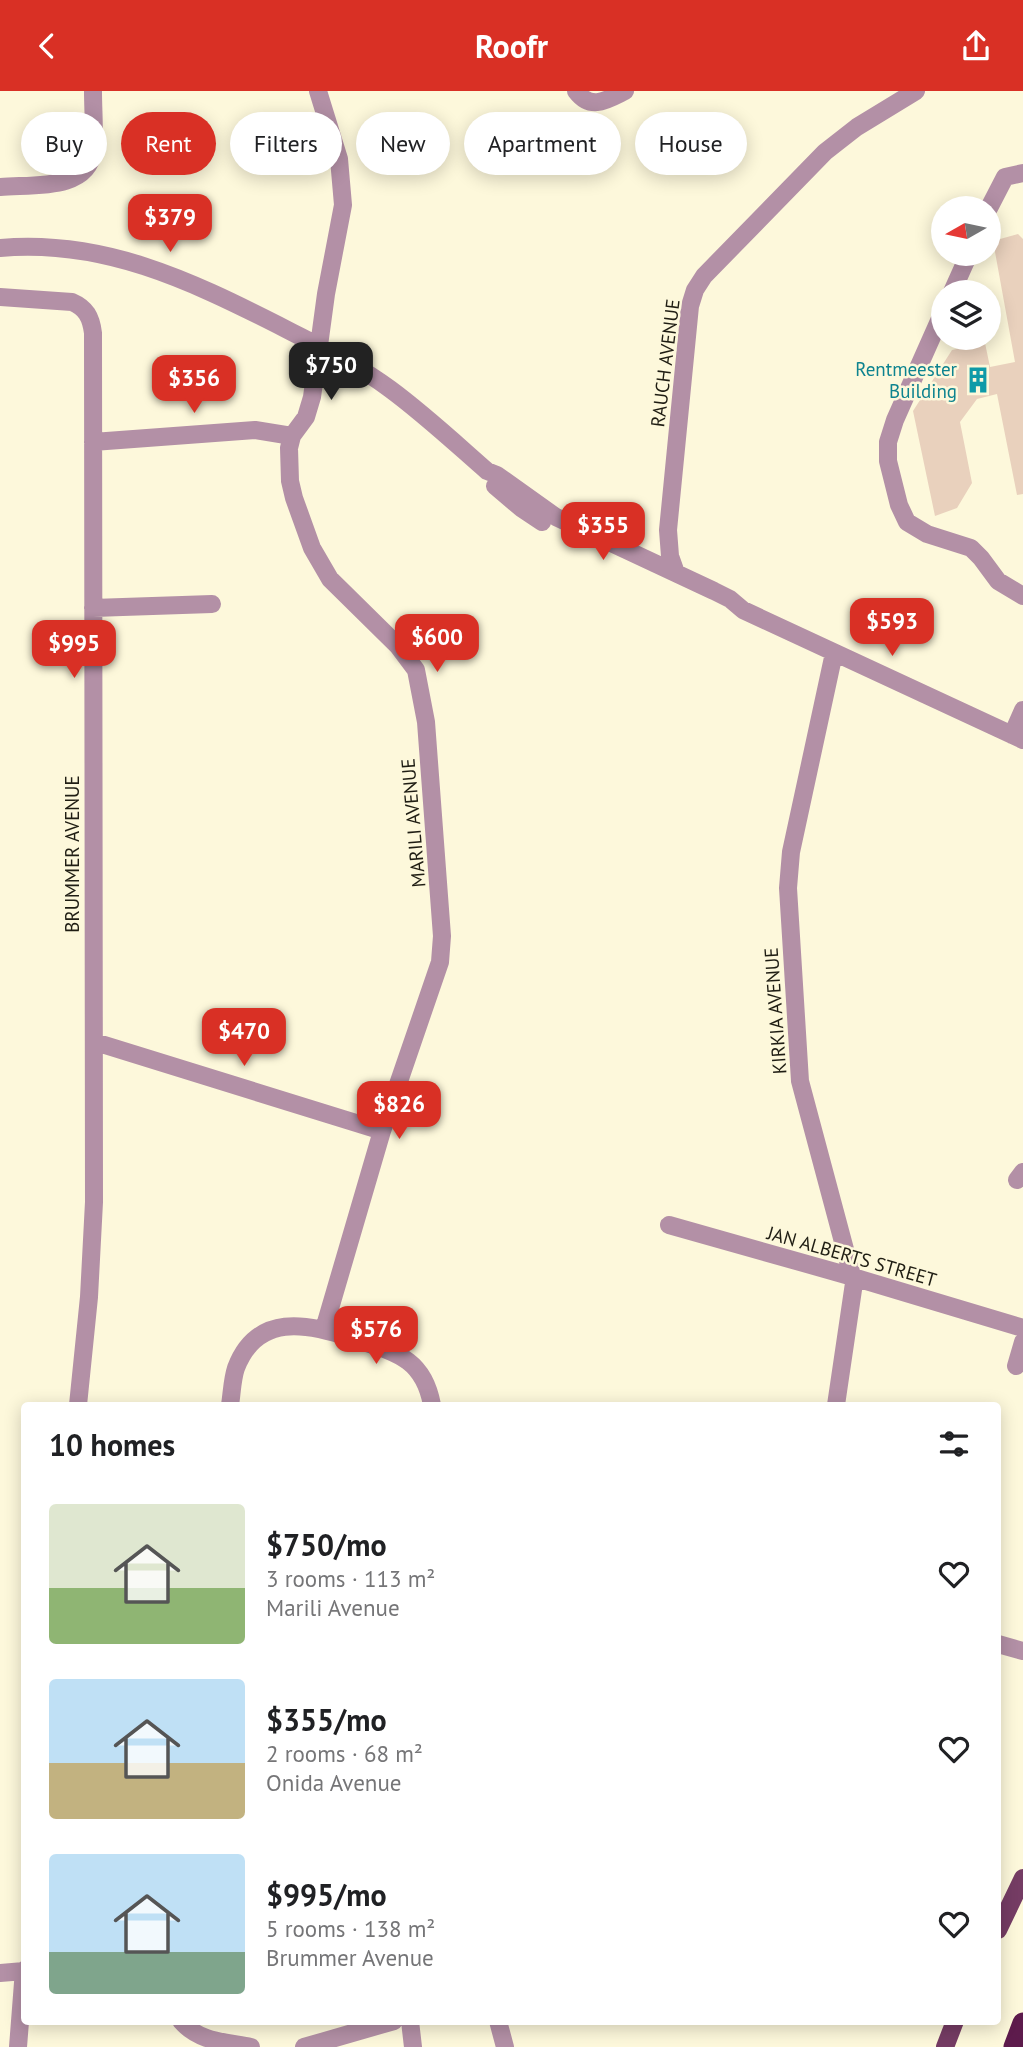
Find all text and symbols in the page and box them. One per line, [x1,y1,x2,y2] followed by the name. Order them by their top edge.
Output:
[475,25,548,67] text: Roofr
[28,27,66,65] icon: back
[957,27,995,65] icon: share
[21,112,107,175] chip: Buy
[121,112,216,175] chip: Rent
[230,112,342,175] chip: Filters
[356,112,450,175] chip: New
[464,112,621,175] chip: Apartment
[635,112,747,175] chip: House
[129,195,211,254] pin: $379
[931,196,1001,266] north arrow
[931,196,1001,350] map controls
[144,202,196,231] text: $379
[931,280,1001,350] button: layers
[645,298,685,428] street label: RAUCH AVENUE
[290,343,372,402] pin: $750
[305,350,357,379] text: $750
[153,355,235,415] pin: $356
[855,357,958,403] place label: Rentmeester Building
[168,363,220,392] text: $356
[963,365,993,395] building icon: Rentmeester Building
[562,503,644,562] pin: $355
[577,510,629,539] text: $355
[851,599,933,658] pin: $593
[866,606,918,635] text: $593
[396,615,478,674] pin: $600
[33,621,115,680] pin: $995
[411,622,463,651] text: $600
[48,628,100,657] text: $995
[395,758,431,888] street label: MARILI AVENUE
[60,775,84,933] street label: BRUMMER AVENUE
[759,947,791,1075] street label: KIRKIA AVENUE
[203,1009,285,1068] pin: $470
[218,1016,270,1045] text: $470
[358,1081,440,1141] pin: $826
[373,1089,425,1118] text: $826
[764,1220,940,1292] street label: JAN ALBERTS STREET
[335,1307,417,1366] pin: $576
[350,1314,402,1343] text: $576
[49,1425,175,1464] text: 10 homes
[935,1425,973,1463] icon: filters
[266,1525,387,1564] text: $750/mo
[105,1532,189,1616] icon: home
[935,1555,973,1593] icon: heart
[266,1564,435,1593] text: 3 rooms · 113 m²
[266,1593,400,1622] text: Marili Avenue
[266,1700,387,1739] text: $355/mo
[105,1707,189,1791] icon: home
[935,1730,973,1768] icon: heart
[266,1739,423,1768] text: 2 rooms · 68 m²
[266,1768,402,1797] text: Onida Avenue
[266,1875,387,1914] text: $995/mo
[105,1882,189,1966] icon: home
[935,1905,973,1943] icon: heart
[266,1914,435,1943] text: 5 rooms · 138 m²
[266,1943,434,1972] text: Brummer Avenue

